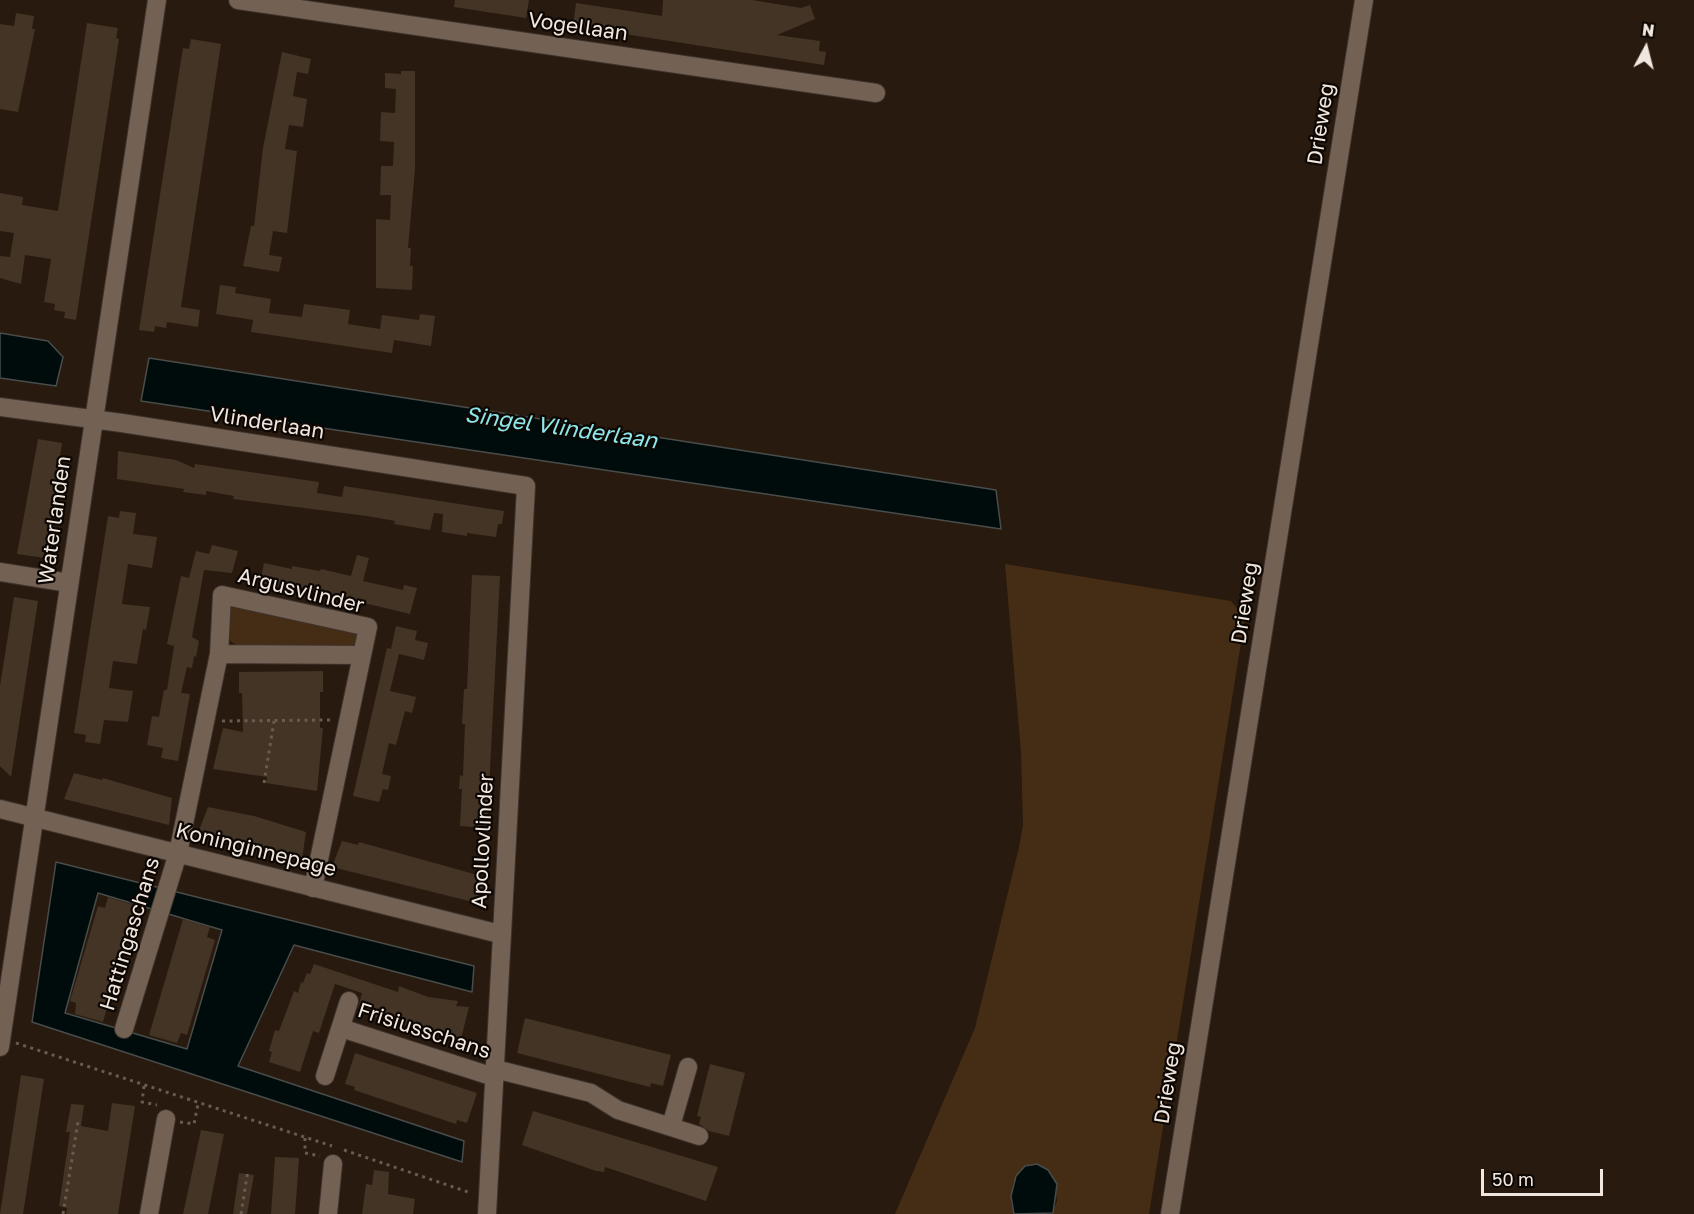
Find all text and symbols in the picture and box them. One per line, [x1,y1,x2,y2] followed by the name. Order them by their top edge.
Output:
[526,8,630,46] street label: Vogellaan
[1616,18,1676,78] north arrow
[1641,19,1655,41] text: N
[1302,81,1340,167] street label: Drieweg
[208,401,326,445] street label: Vlinderlaan
[463,401,659,455] water label: Singel Vlinderlaan
[34,454,76,586] street label: Waterlanden
[1226,560,1264,646] street label: Drieweg
[235,563,367,619] street label: Argusvlinder
[467,773,499,909] street label: Apollovlinder
[173,818,339,882] street label: Koninginnepage
[95,854,165,1014] street label: Hattingaschans
[354,998,494,1064] street label: Frisiusschans
[1149,1040,1187,1126] street label: Drieweg
[1484,1157,1606,1195] scale bar
[1492,1168,1534,1190] text: 50 m

